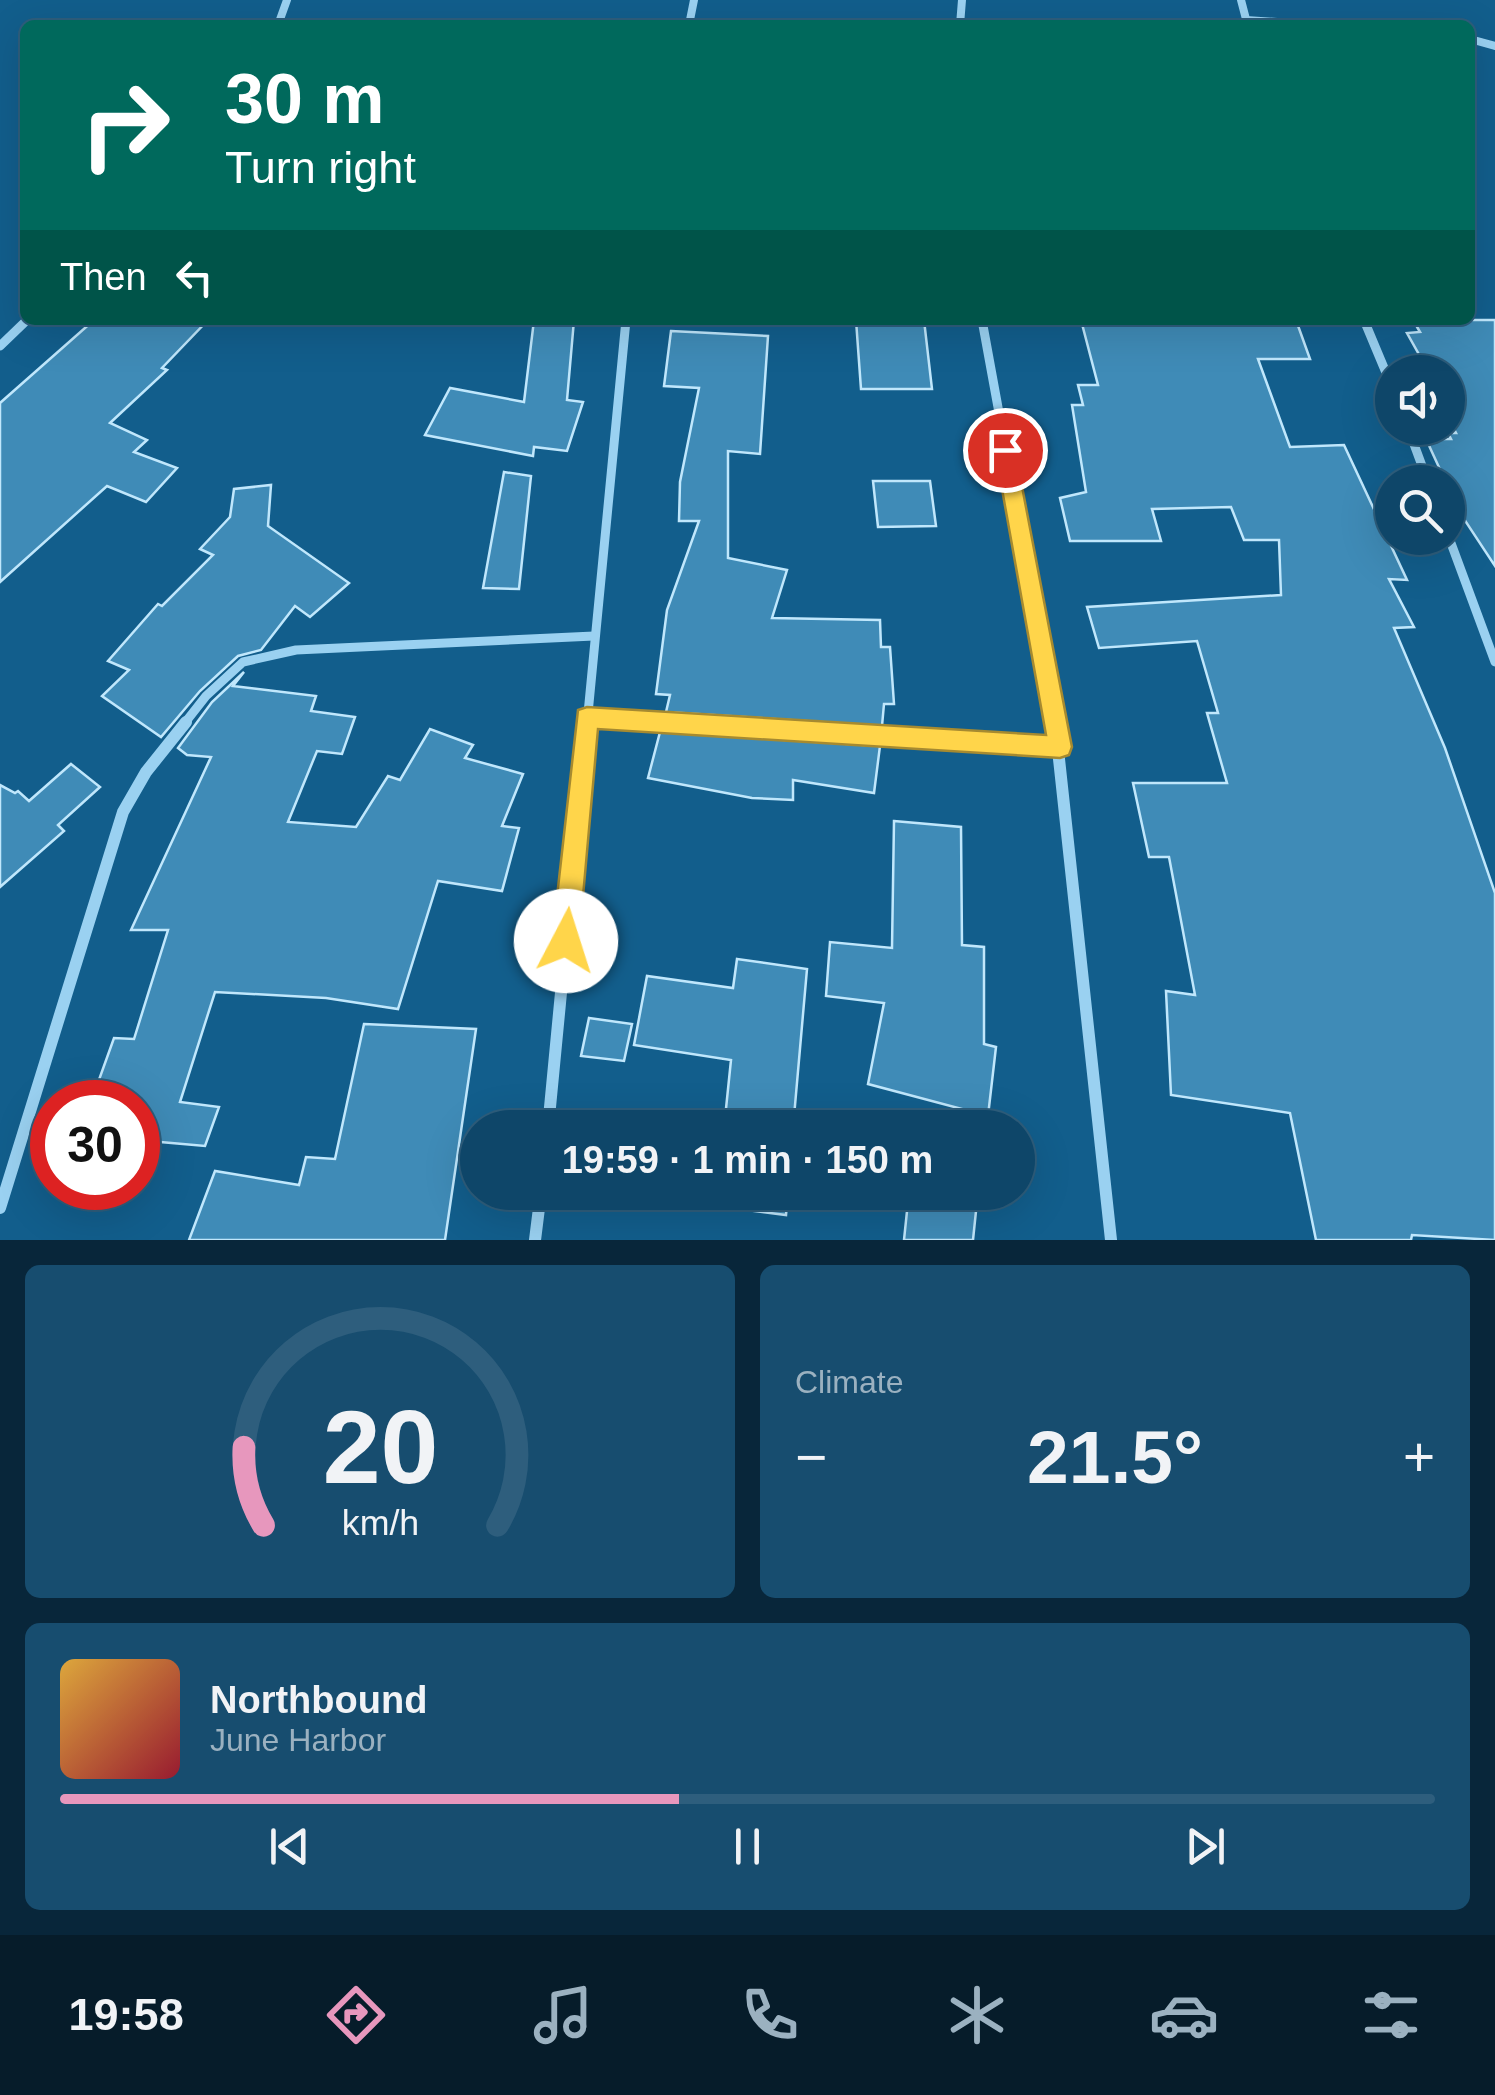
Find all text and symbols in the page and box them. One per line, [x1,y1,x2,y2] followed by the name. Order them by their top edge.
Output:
[60,60,190,190] icon: right
[225,60,385,138] text: 30 m
[225,142,416,193] text: Turn right
[167,250,222,305] icon: left
[60,256,147,298] text: Then
[1375,355,1465,555] map controls
[1375,355,1465,445] button: sound
[963,408,1048,493] pin
[978,423,1033,478] icon: arrive
[1375,465,1465,555] button: search
[514,889,618,993] position arrow
[30,1080,160,1210] speed limit sign: 30
[562,1139,933,1181] text: 19:59 · 1 min · 150 m
[795,1364,903,1400] text: Climate
[322,1389,438,1505] text: 20
[1027,1415,1203,1499] text: 21.5°
[795,1426,827,1488] text: −
[1403,1426,1435,1488] text: +
[341,1503,419,1543] text: km/h
[210,1679,427,1721] text: Northbound
[210,1722,386,1758] text: June Harbor
[262,1819,317,1874] icon: previous
[720,1819,775,1874] icon: pause
[1178,1819,1233,1874] icon: next
[321,1980,391,2050] icon: directions
[528,1980,598,2050] icon: music
[735,1980,805,2050] icon: phone
[942,1980,1012,2050] icon: climate
[1149,1980,1219,2050] icon: car
[1356,1980,1426,2050] icon: filters
[69,1989,184,2040] text: 19:58

